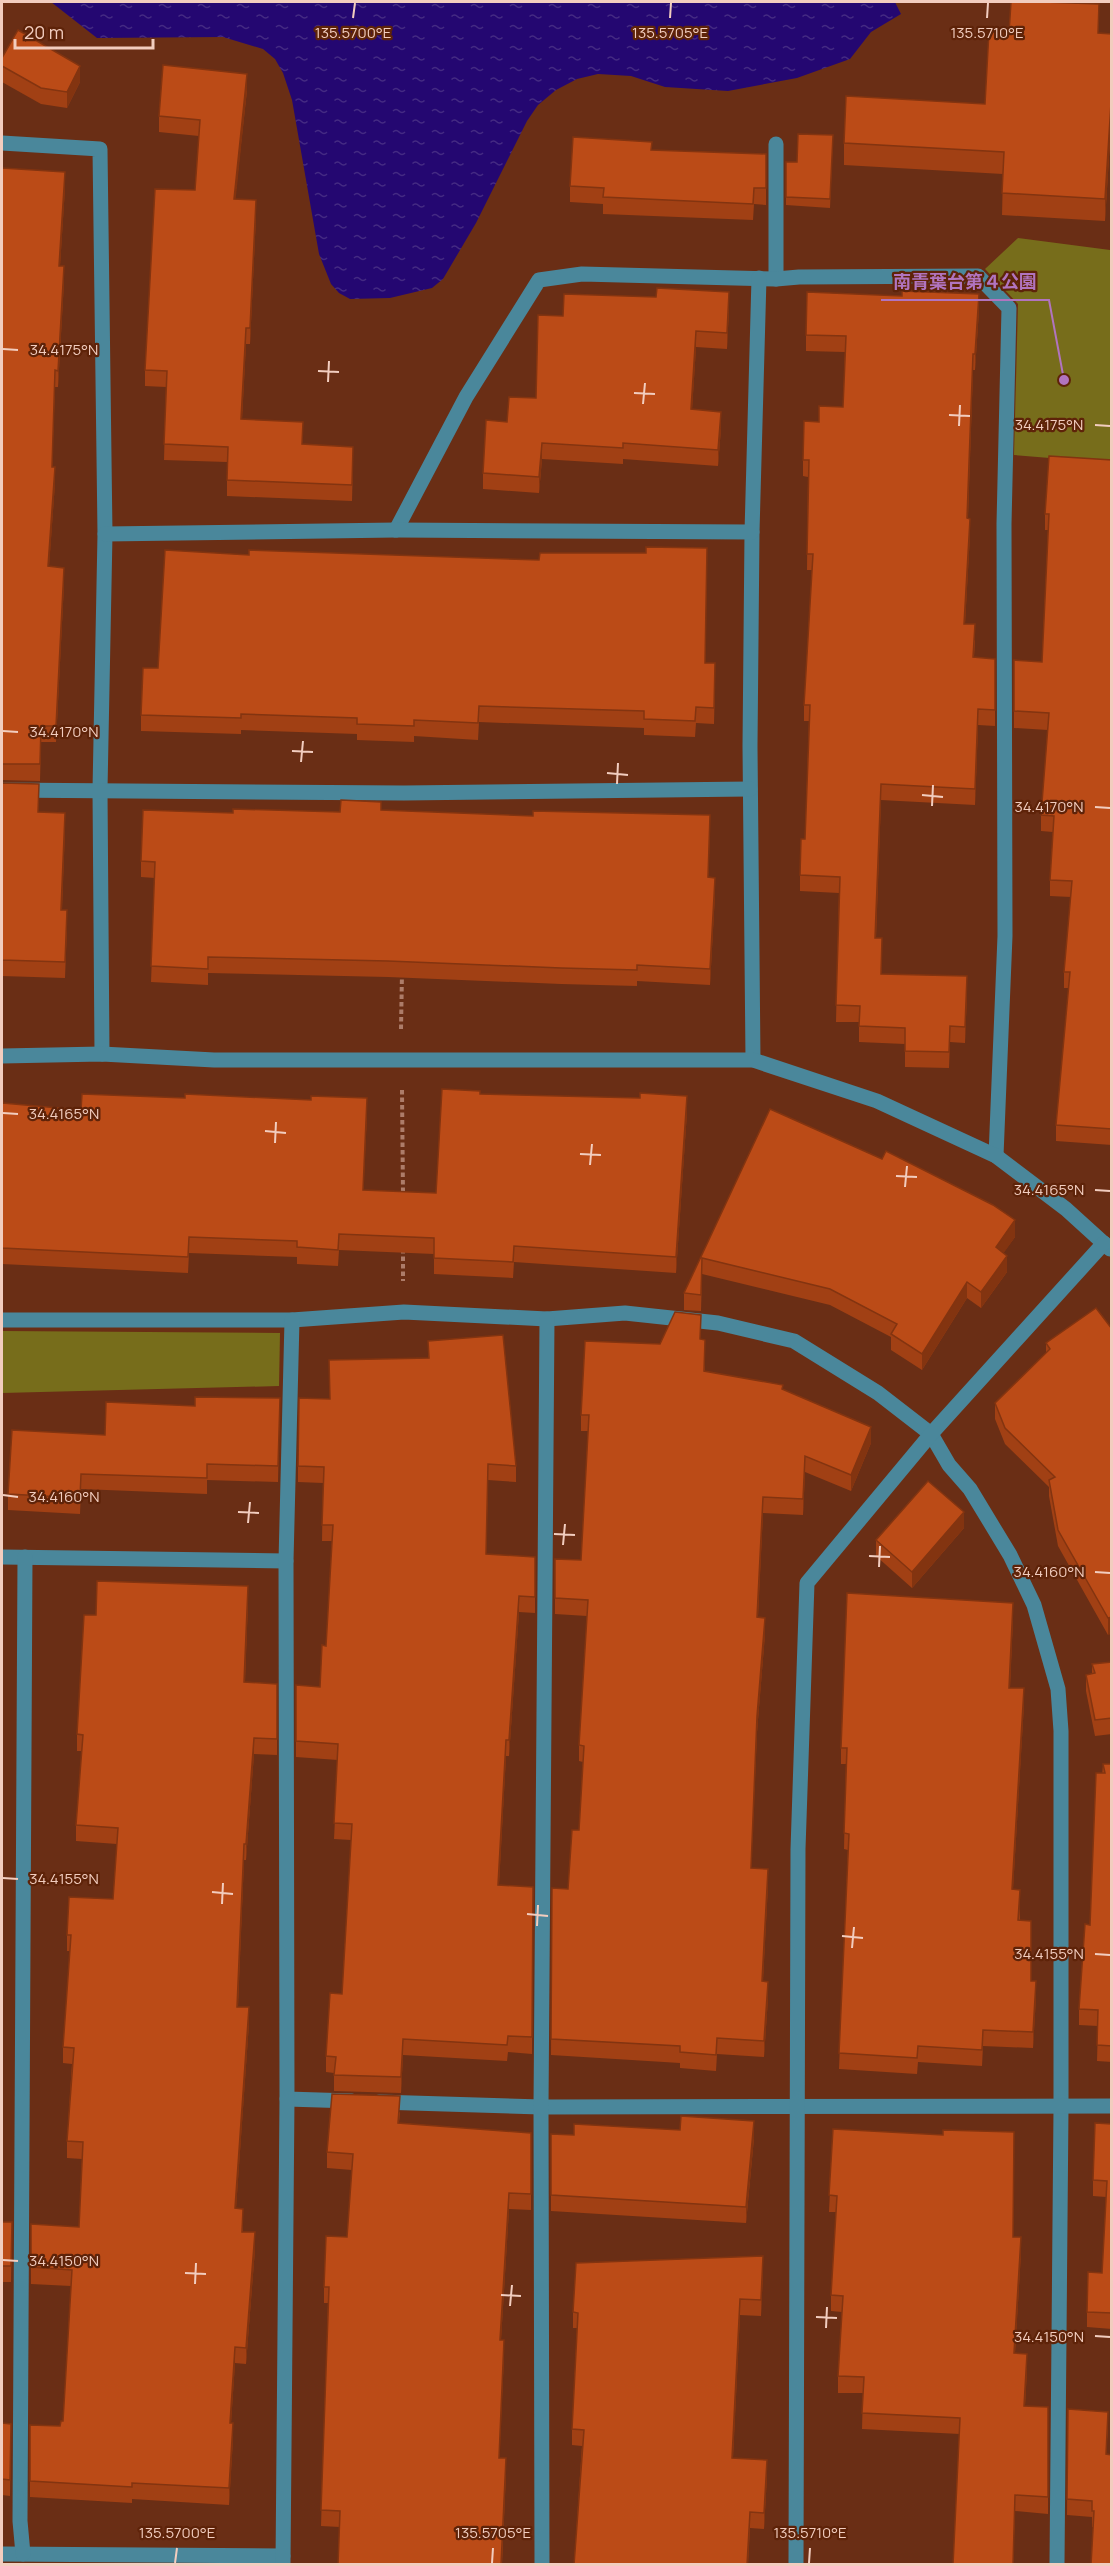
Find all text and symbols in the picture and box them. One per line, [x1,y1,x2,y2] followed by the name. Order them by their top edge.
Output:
[15,12,153,50] scale bar
[24,20,64,44] text: 20 m
[315,22,391,43] text: 135.5700°E
[632,22,708,43] text: 135.5705°E
[950,22,1024,43] text: 135.5710°E
[881,264,1049,300] callout: 南青葉台第４公園
[893,269,1037,293] text: 南青葉台第４公園
[30,339,98,360] text: 34.4175°N
[1015,414,1083,435] text: 34.4175°N
[29,721,99,742] text: 34.4170°N
[1014,796,1084,817] text: 34.4170°N
[29,1103,99,1124] text: 34.4165°N
[1014,1179,1084,1200] text: 34.4165°N
[29,1486,99,1507] text: 34.4160°N
[1014,1561,1084,1582] text: 34.4160°N
[29,1868,99,1889] text: 34.4155°N
[1014,1943,1084,1964] text: 34.4155°N
[29,2250,99,2271] text: 34.4150°N
[1014,2326,1084,2347] text: 34.4150°N
[139,2522,215,2543] text: 135.5700°E
[455,2522,531,2543] text: 135.5705°E
[773,2522,847,2543] text: 135.5710°E

